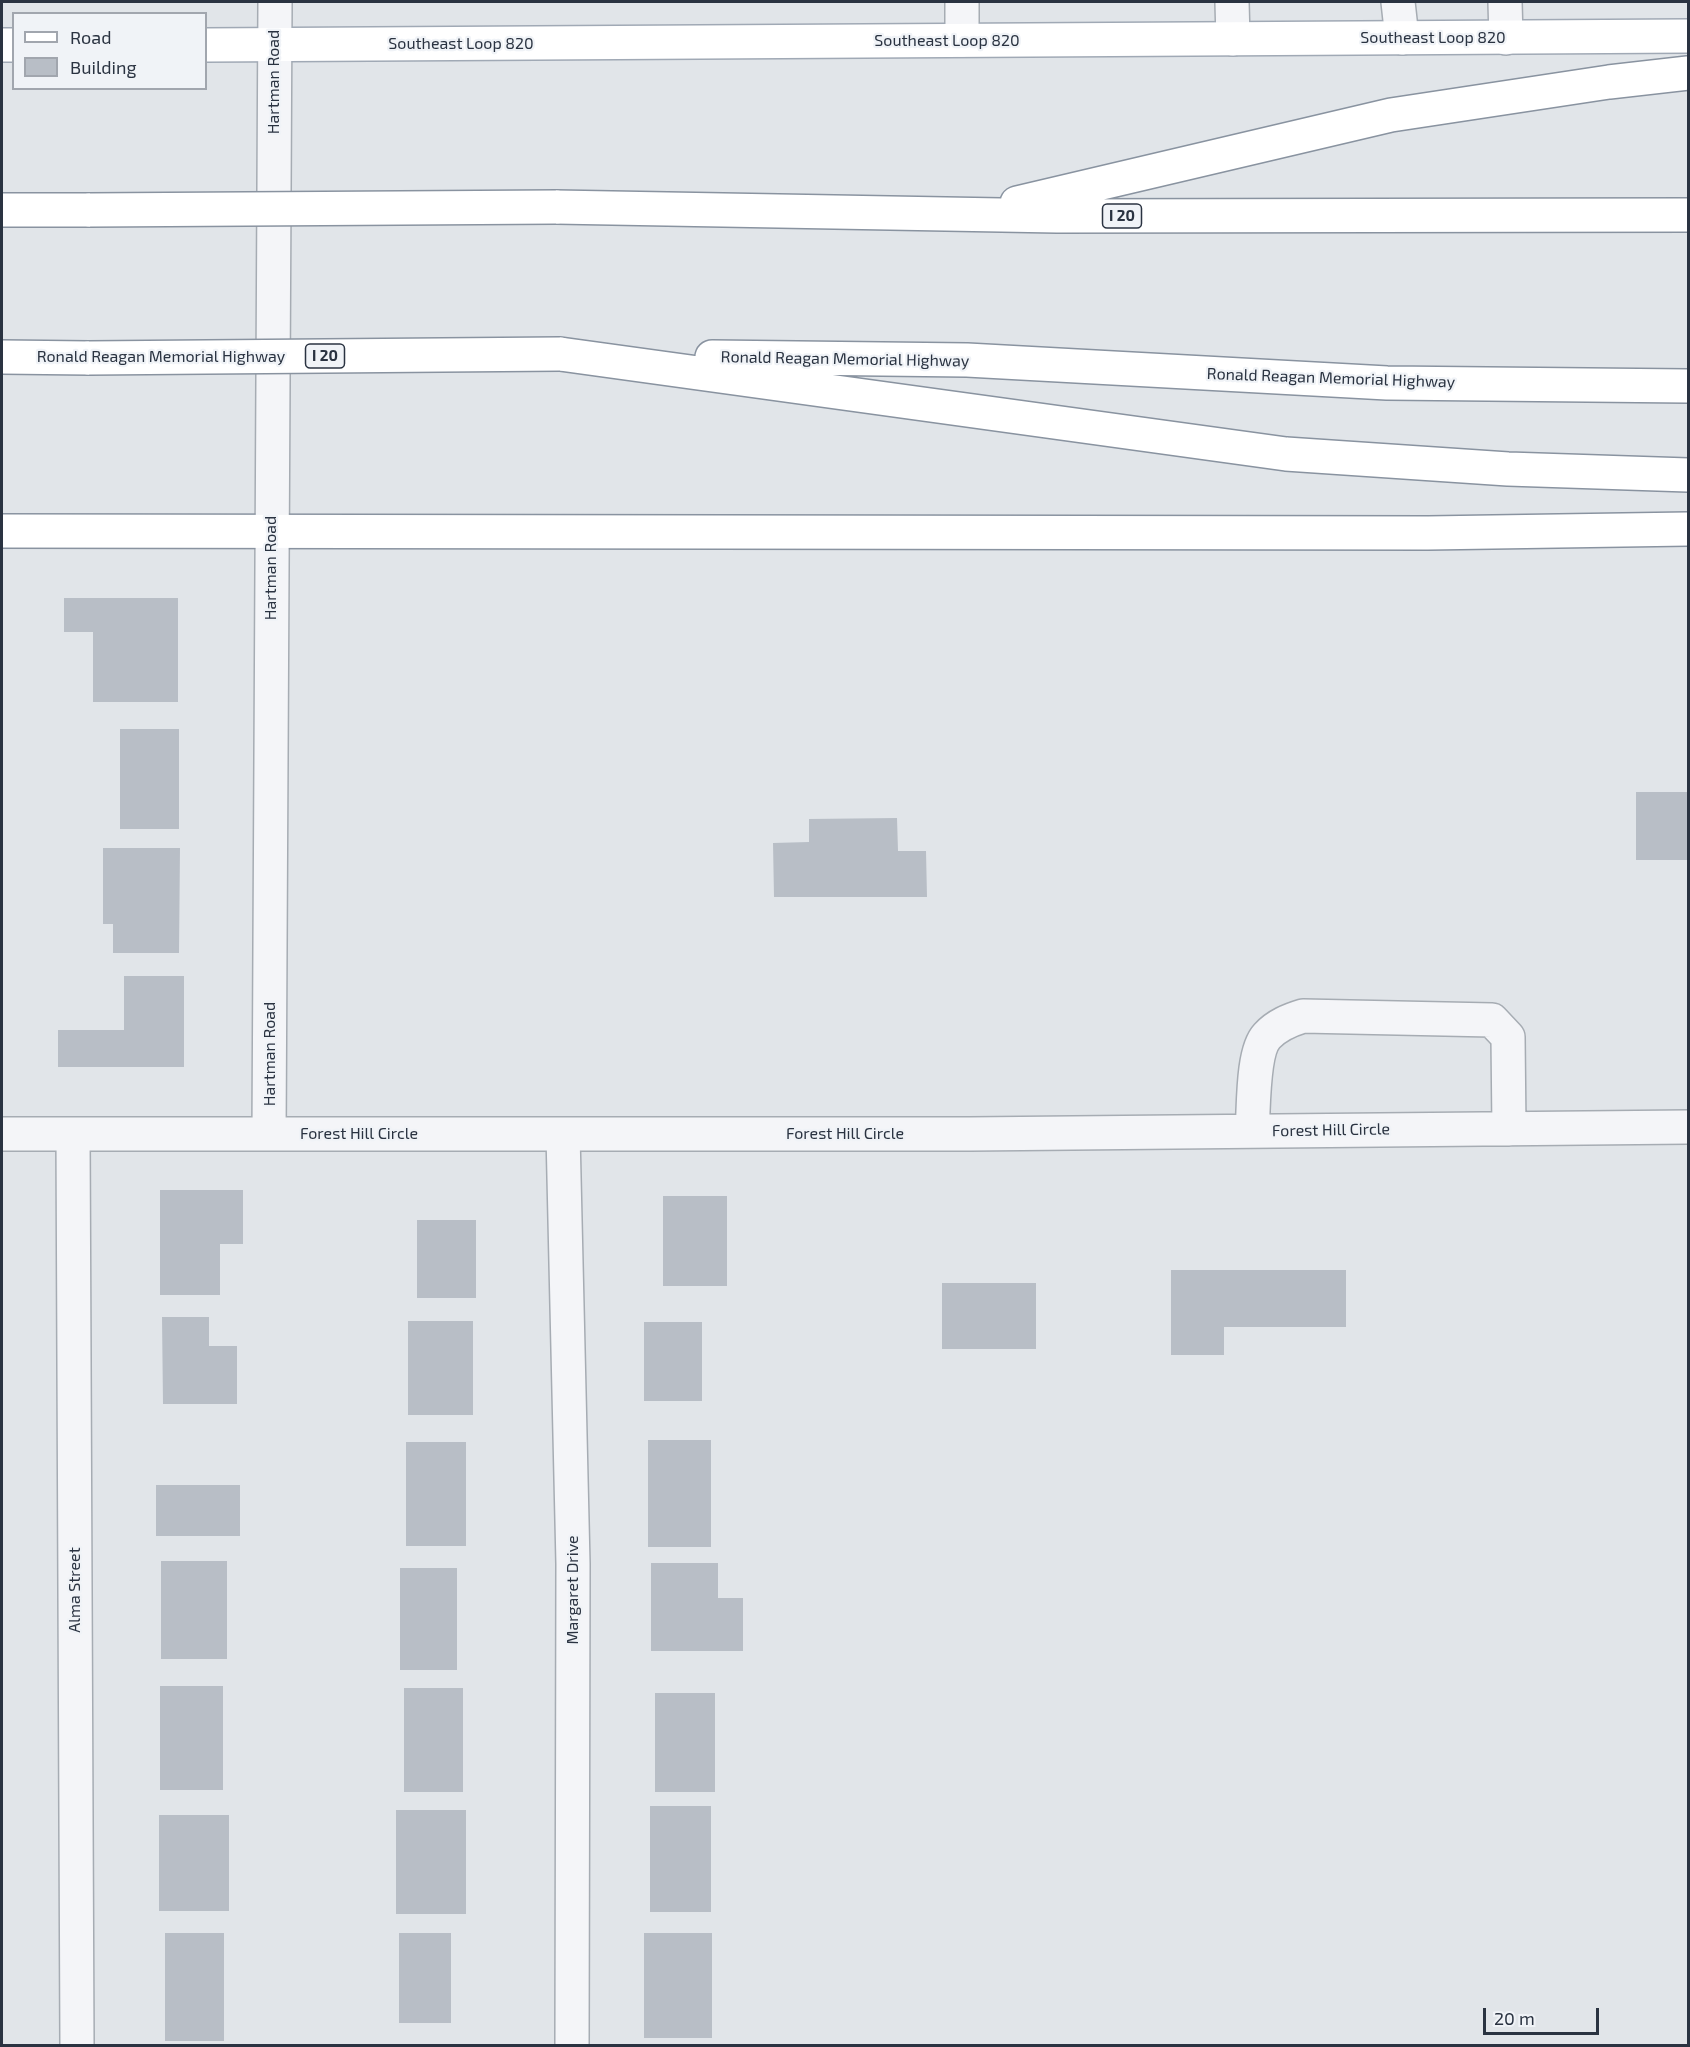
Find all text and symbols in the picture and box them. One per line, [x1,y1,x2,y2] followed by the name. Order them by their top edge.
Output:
[12,12,207,90] legend
[70,26,111,48] text: Road
[1360,28,1506,48] street label: Southeast Loop 820
[264,30,284,134] street label: Hartman Road
[874,31,1020,51] street label: Southeast Loop 820
[388,34,534,54] street label: Southeast Loop 820
[70,56,137,78] text: Building
[1102,204,1142,228] road number: I 20
[306,344,344,368] road number: I 20
[37,347,285,367] street label: Ronald Reagan Memorial Highway
[721,347,969,371] street label: Ronald Reagan Memorial Highway
[1206,364,1456,392] street label: Ronald Reagan Memorial Highway
[261,516,281,620] street label: Hartman Road
[260,1002,280,1106] street label: Hartman Road
[1272,1119,1390,1141] street label: Forest Hill Circle
[300,1124,418,1144] street label: Forest Hill Circle
[786,1124,904,1144] street label: Forest Hill Circle
[563,1535,583,1645] street label: Margaret Drive
[65,1547,85,1633] street label: Alma Street
[1486,1996,1602,2034] scale bar
[1494,2007,1535,2029] text: 20 m

